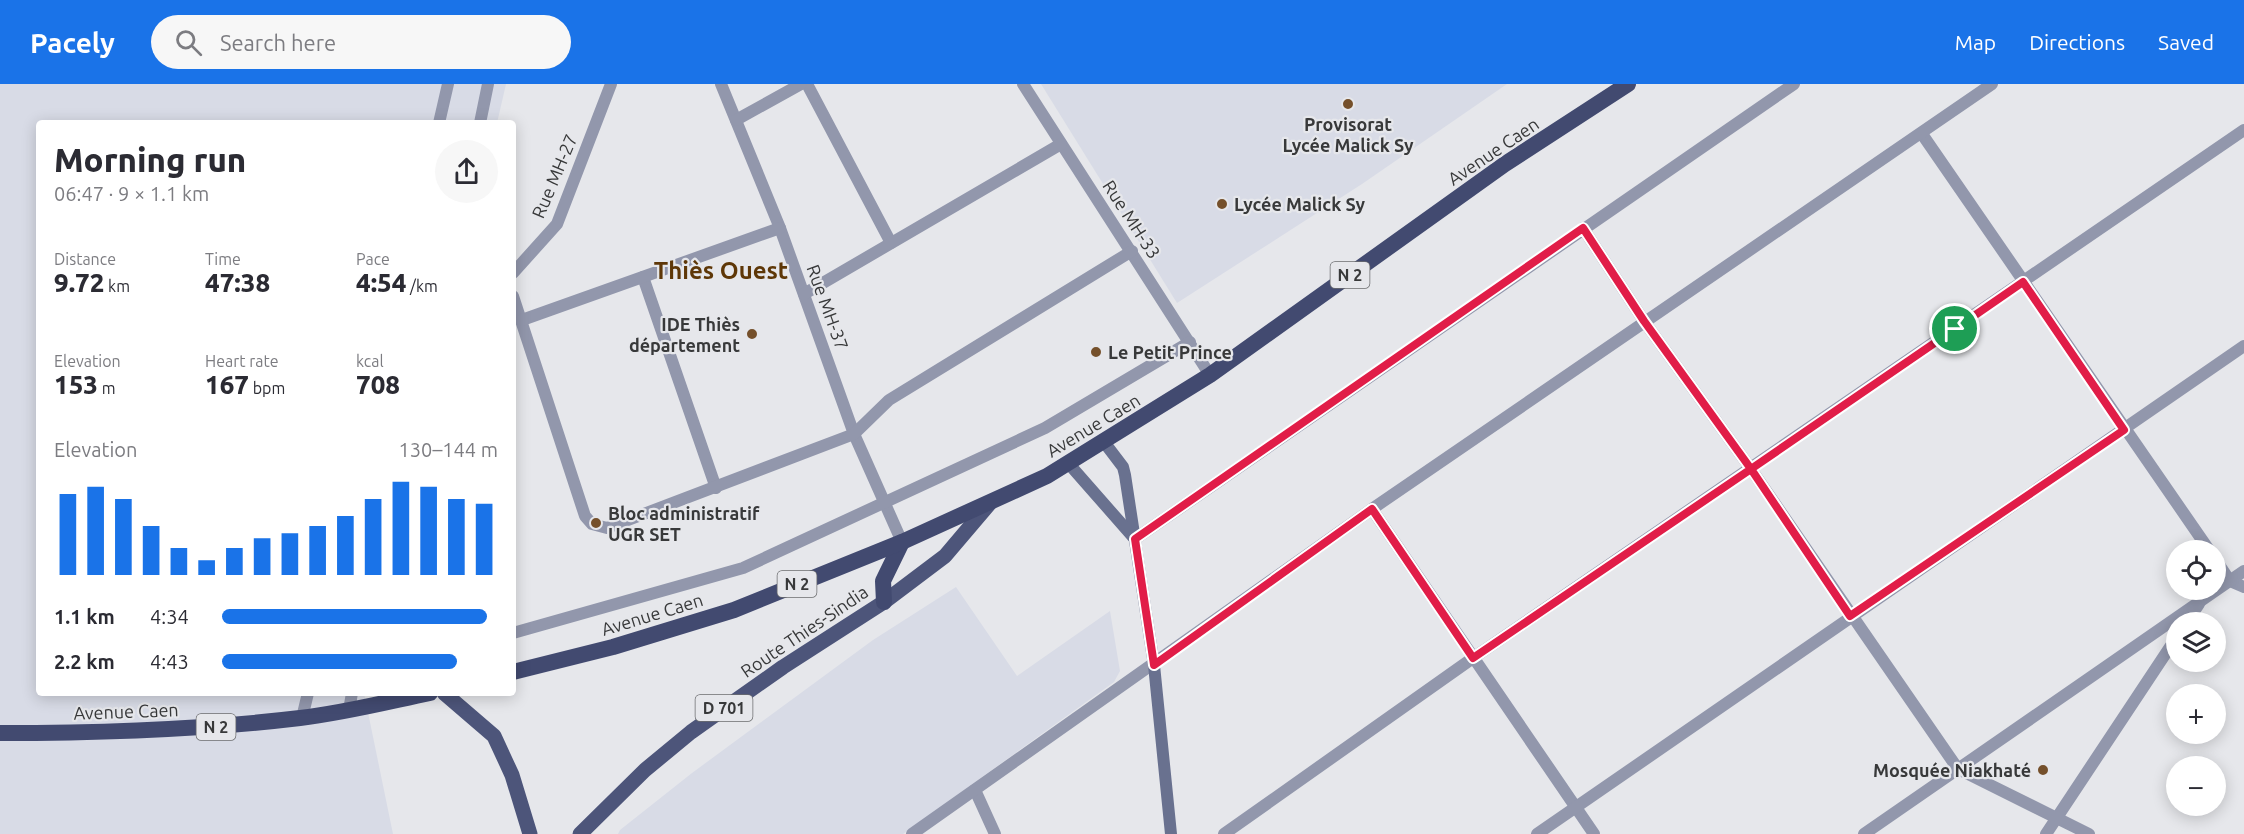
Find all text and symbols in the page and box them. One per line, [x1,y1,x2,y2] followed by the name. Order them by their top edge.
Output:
[151,15,571,69] search box
[172,26,205,59] icon: search
[30,27,115,58] text: Pacely
[220,30,336,55] text: Search here
[1955,30,1996,54] text: Map
[2029,30,2125,54] text: Directions
[2158,30,2214,54] text: Saved
[1341,97,1355,111] marker: Provisorat Lycée Malick Sy
[1444,113,1542,189] street label: Avenue Caen
[1282,114,1414,155] place label: Provisorat Lycée Malick Sy
[527,131,581,221] street label: Rue MH-27
[435,140,498,203] button: share
[54,141,246,178] text: Morning run
[1099,176,1165,262] street label: Rue MH-33
[54,182,209,205] text: 06:47 · 9 × 1.1 km
[1234,194,1365,214] place label: Lycée Malick Sy
[1215,197,1229,211] marker: Lycée Malick Sy
[54,250,116,268] text: Distance
[205,250,241,268] text: Time
[356,250,390,268] text: Pace
[654,257,788,284] district label: Thiès Ouest
[803,262,853,352] street label: Rue MH-37
[1330,262,1370,288] road number: N 2
[54,268,104,297] text: 9.72
[205,268,270,297] text: 47:38
[356,268,406,297] text: 4:54
[104,277,130,295] text: km
[406,277,438,295] text: /km
[1929,303,1980,354] pin
[1938,312,1971,345] icon: arrive
[629,314,740,355] place label: IDE Thiès département
[745,327,759,341] marker: IDE Thiès département
[1108,342,1232,362] place label: Le Petit Prince
[1089,345,1103,359] marker: Le Petit Prince
[54,352,121,370] text: Elevation
[205,352,279,370] text: Heart rate
[356,352,384,370] text: kcal
[54,370,98,399] text: 153
[205,370,249,399] text: 167
[356,370,400,399] text: 708
[98,379,115,397] text: m
[249,379,285,397] text: bpm
[1043,389,1143,461] street label: Avenue Caen
[54,438,137,461] text: Elevation
[399,438,498,461] text: 130–144 m
[608,503,760,544] place label: Bloc administratif UGR SET
[589,516,603,530] marker: Bloc administratif UGR SET
[2166,540,2226,816] map controls
[2166,540,2226,600] button: locate
[778,571,816,597] road number: N 2
[737,581,871,681] street label: Route Thies-Sindia
[599,589,705,639] street label: Avenue Caen
[54,605,115,628] text: 1.1 km
[150,605,189,628] text: 4:34
[2166,612,2226,672] button: layers
[54,650,115,673] text: 2.2 km
[150,650,189,673] text: 4:43
[2166,684,2226,744] button: +
[696,695,752,721] road number: D 701
[73,699,179,723] street label: Avenue Caen
[196,714,236,740] road number: N 2
[2166,756,2226,816] button: −
[1873,760,2031,780] place label: Mosquée Niakhaté
[2036,763,2050,777] marker: Mosquée Niakhaté

